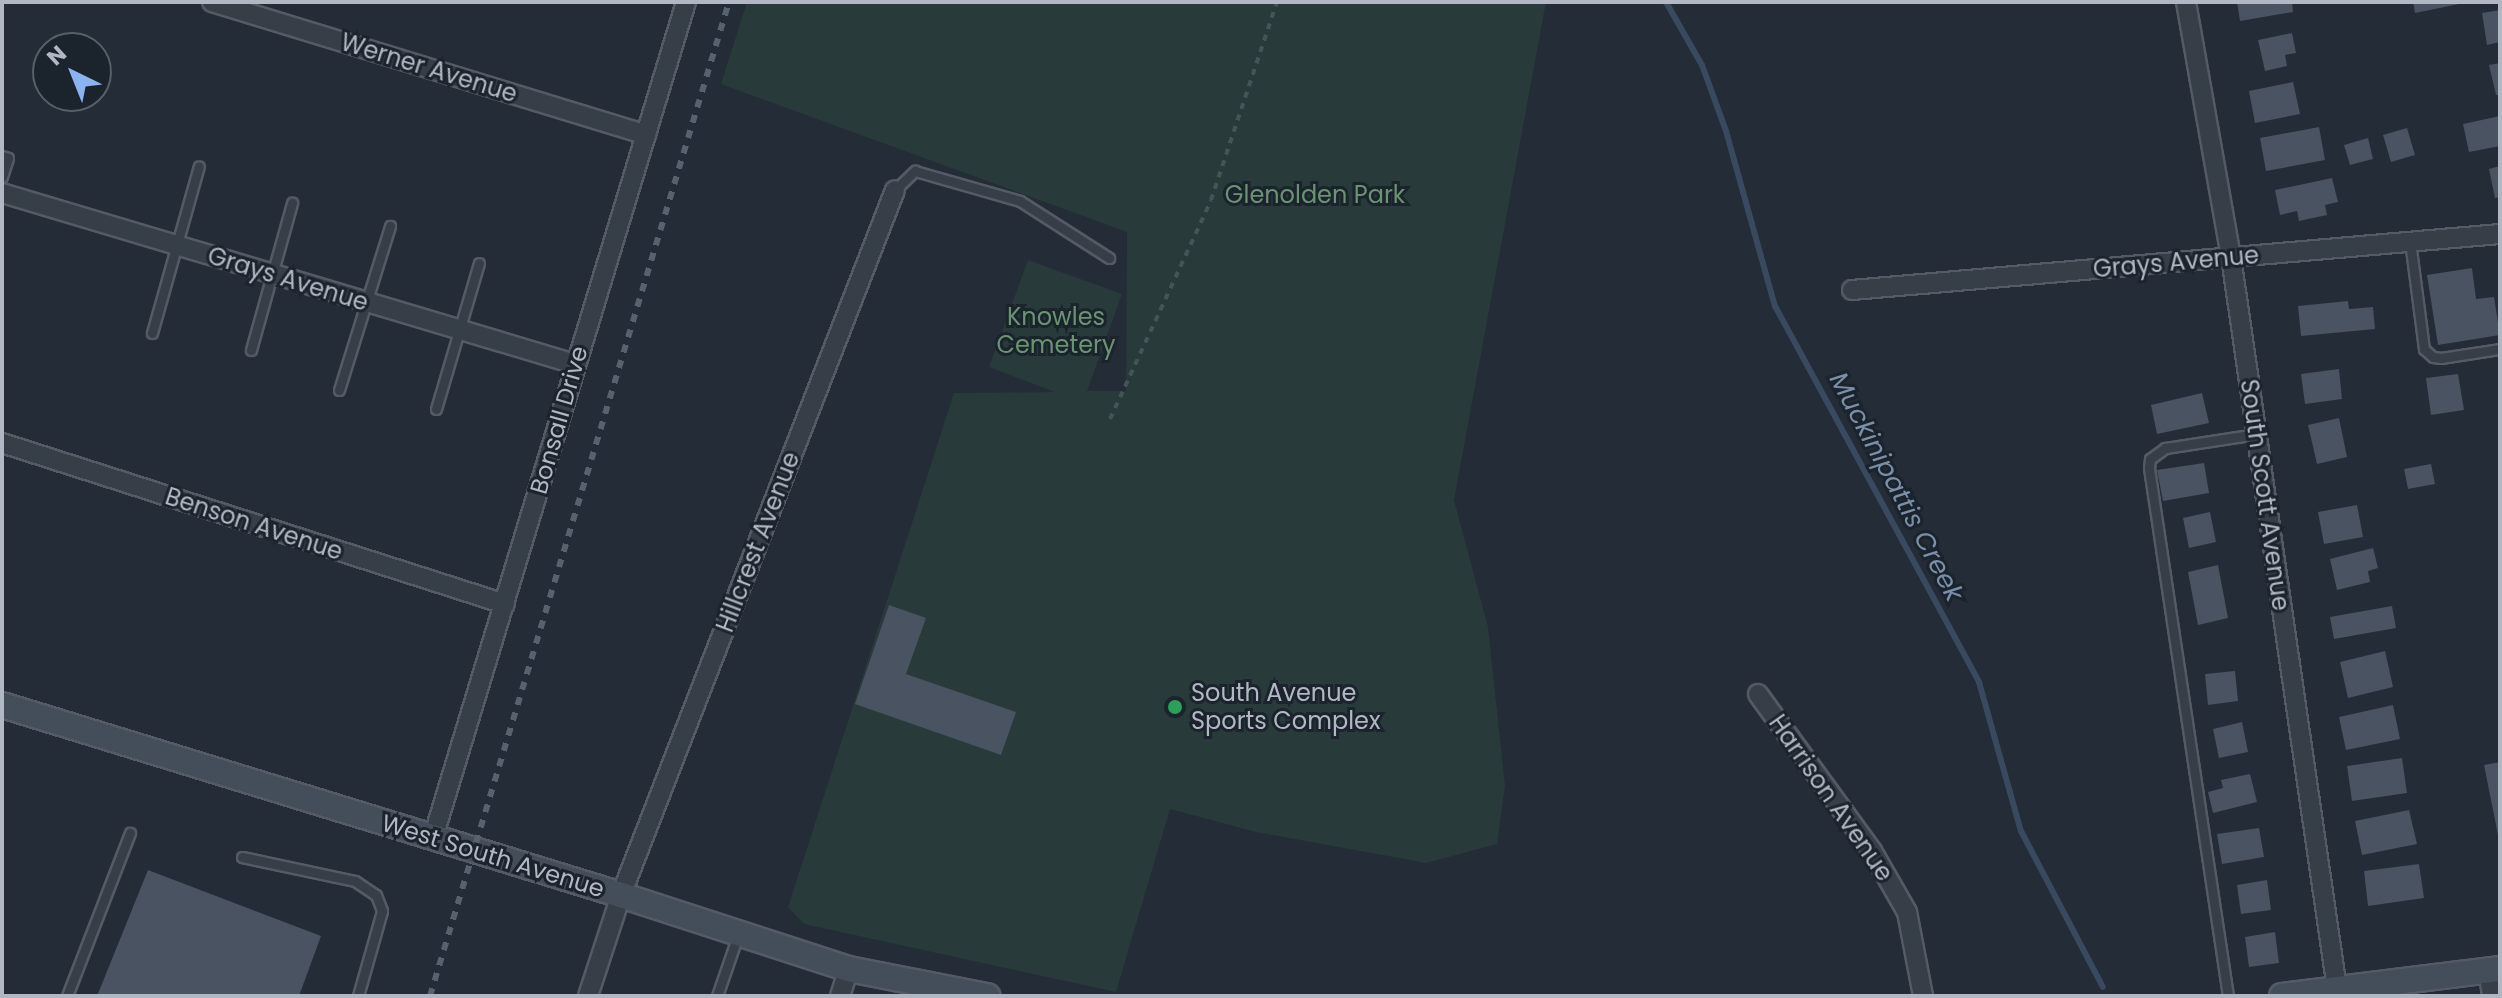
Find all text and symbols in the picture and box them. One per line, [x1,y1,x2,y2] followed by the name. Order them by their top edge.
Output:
[337,27,521,109] street label: Werner Avenue
[32,32,112,112] north arrow
[40,39,73,73] text: N
[1225,181,1405,209] park label: Glenolden Park
[2092,240,2260,284] street label: Grays Avenue
[204,241,372,317] street label: Grays Avenue
[996,303,1116,359] park label: Knowles Cemetery
[524,343,594,497] street label: Bonsall Drive
[1822,367,1970,607] water label: Muckinipattis Creek
[2235,377,2295,613] street label: South Scott Avenue
[710,448,806,636] street label: Hillcrest Avenue
[162,482,346,566] street label: Benson Avenue
[1191,679,1380,735] place label: South Avenue Sports Complex
[1166,698,1184,716] marker: South Avenue Sports Complex
[1763,709,1899,887] street label: Harrison Avenue
[378,808,608,904] street label: West South Avenue

